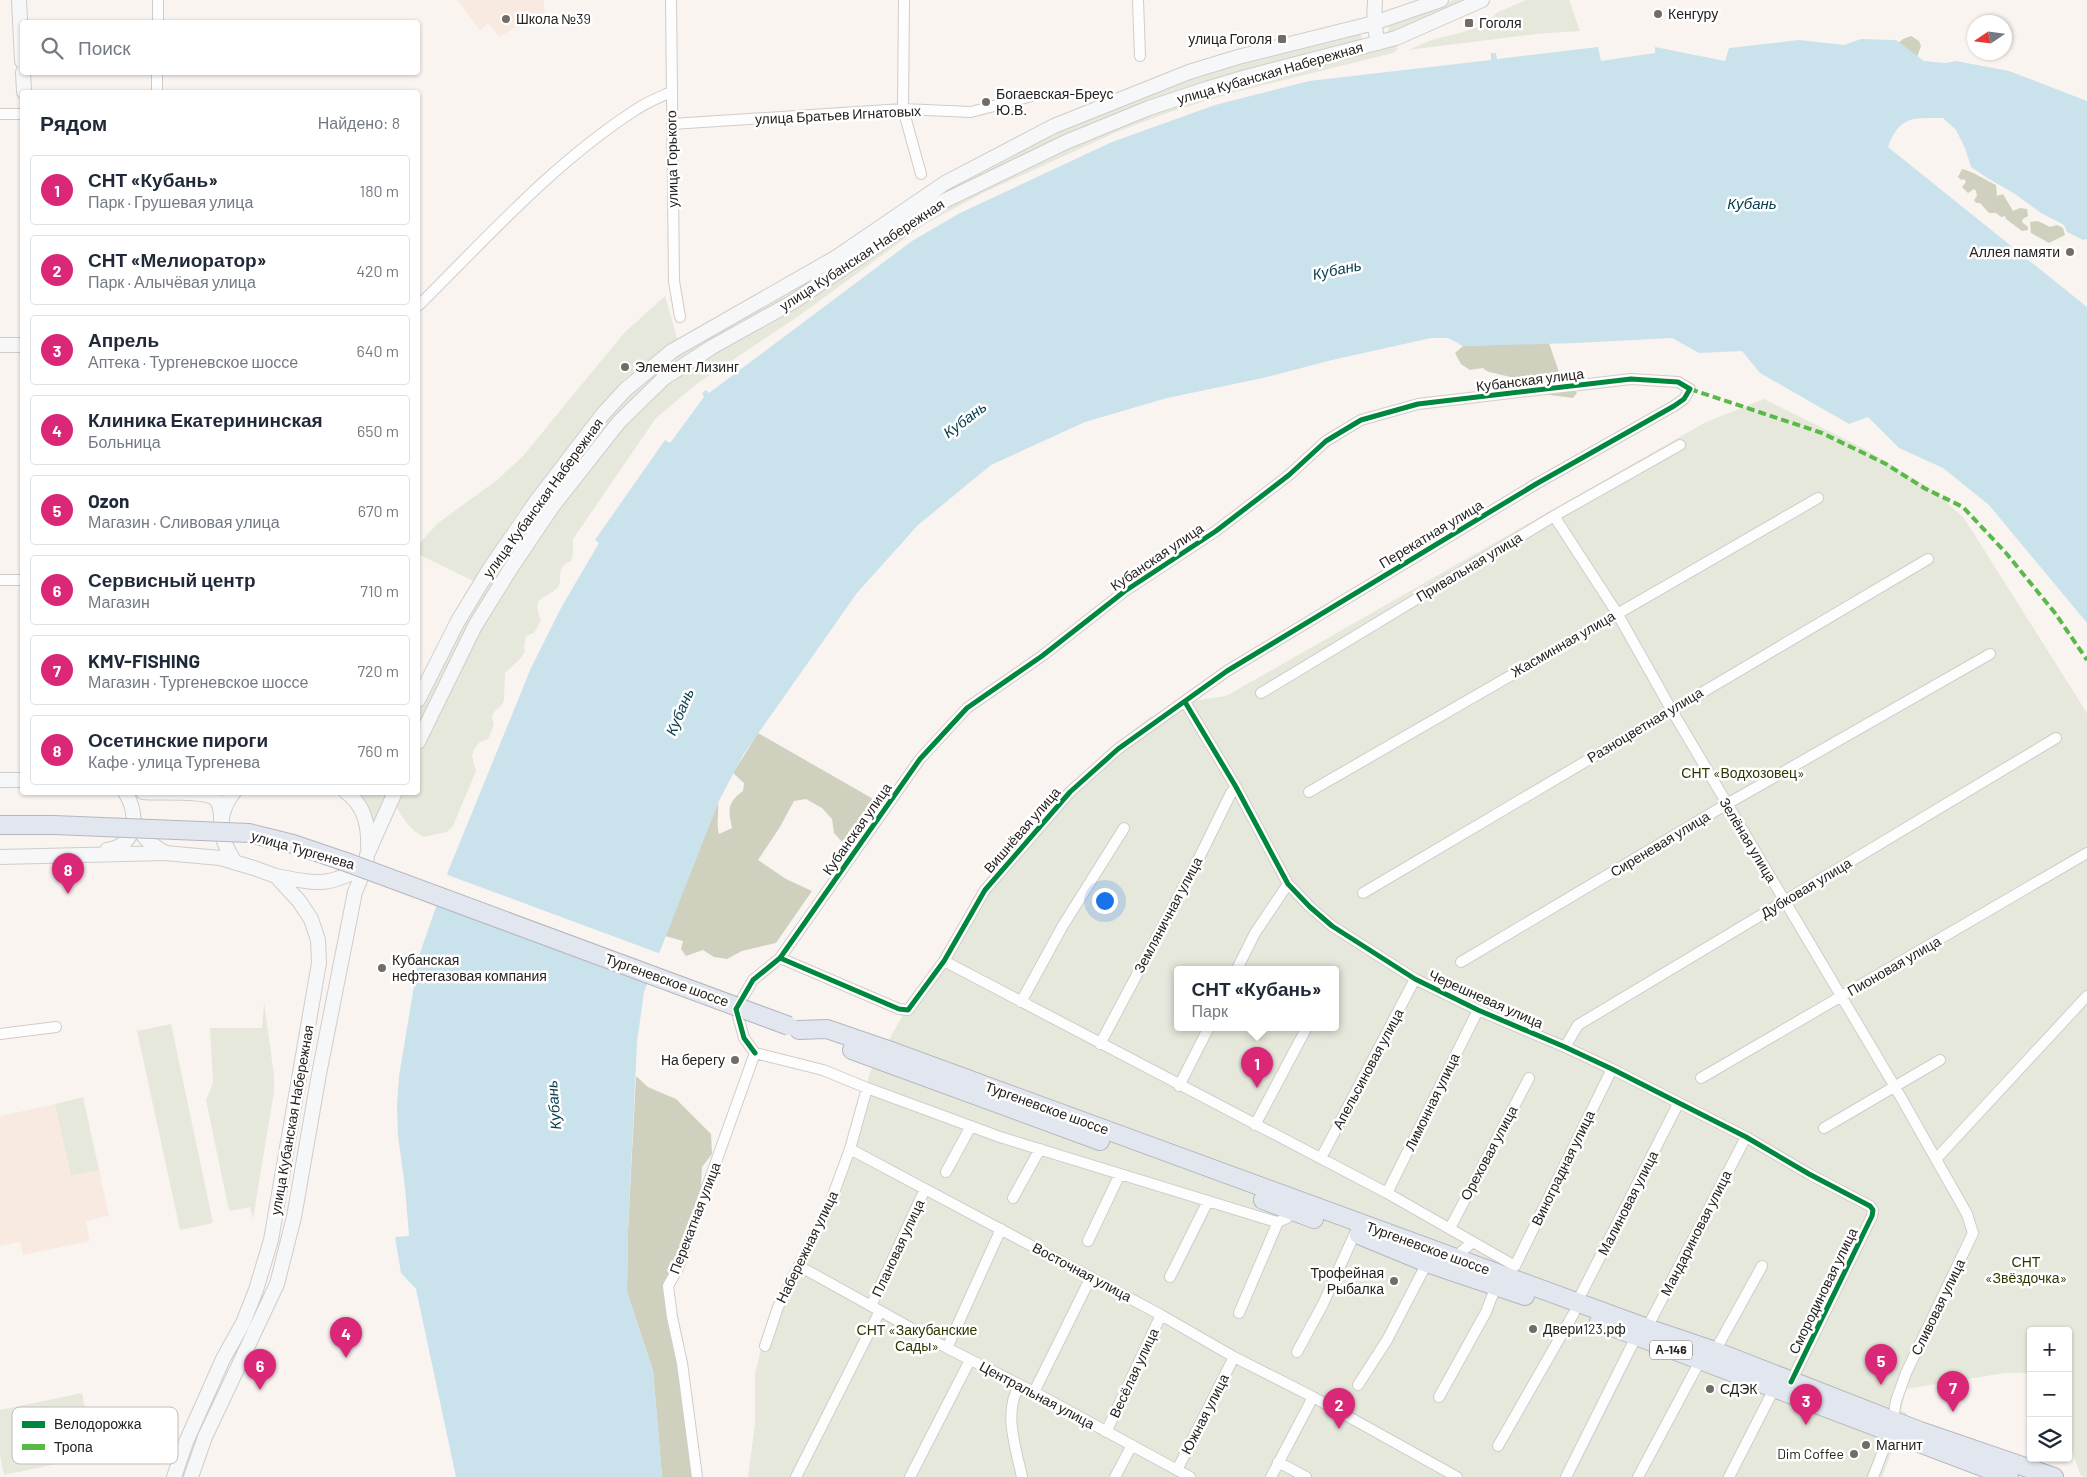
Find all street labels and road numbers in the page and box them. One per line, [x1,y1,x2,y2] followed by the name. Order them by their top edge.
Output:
[1175,38,1365,107] street label: улица Кубанская Набережная
[754,102,921,127] street label: улица Братьев Игнатовых
[662,110,681,208] street label: улица Горького
[776,195,947,314] street label: улица Кубанская Набережная
[1475,364,1585,395] street label: Кубанская улица
[479,415,606,581] street label: улица Кубанская Набережная
[1376,496,1486,571] street label: Перекатная улица
[1107,519,1207,594] street label: Кубанская улица
[1413,528,1525,605] street label: Привальная улица
[1508,607,1618,680] street label: Жасминная улица
[1584,683,1706,766] street label: Разноцветная улица
[818,779,895,878] street label: Кубанская улица
[980,783,1064,876] street label: Вишнёвая улица
[1716,794,1781,885] street label: Зелёная улица
[1607,807,1713,880] street label: Сиреневая улица
[249,827,357,872] street label: улица Тургенева
[1130,854,1205,976] street label: Земляничная улица
[1757,854,1854,921] street label: Дубковая улица
[1844,932,1944,999] street label: Пионовая улица
[603,949,731,1010] street label: Тургеневское шоссе
[1426,966,1546,1031] street label: Черешневая улица
[1329,1005,1407,1132] street label: Апельсиновая улица
[266,1023,317,1216] street label: улица Кубанская Набережная
[1401,1050,1463,1153] street label: Лимонная улица
[983,1077,1111,1138] street label: Тургеневское шоссе
[1456,1102,1521,1203] street label: Ореховая улица
[1527,1107,1598,1228] street label: Виноградная улица
[1594,1147,1661,1258] street label: Малиновая улица
[665,1159,724,1276] street label: Перекатная улица
[1657,1167,1735,1298] street label: Мандариновая улица
[772,1188,841,1306] street label: Набережная улица
[868,1196,928,1299] street label: Плановая улица
[1364,1217,1492,1278] street label: Тургеневское шоссе
[1785,1225,1861,1357] street label: Смородиновая улица
[1030,1238,1135,1305] street label: Восточная улица
[1907,1256,1968,1358] street label: Сливовая улица
[1105,1325,1162,1420] street label: Весёлая улица
[1650,1340,1692,1360] road number: А-146
[977,1357,1098,1432] street label: Центральная улица
[1177,1371,1232,1457] street label: Южная улица

